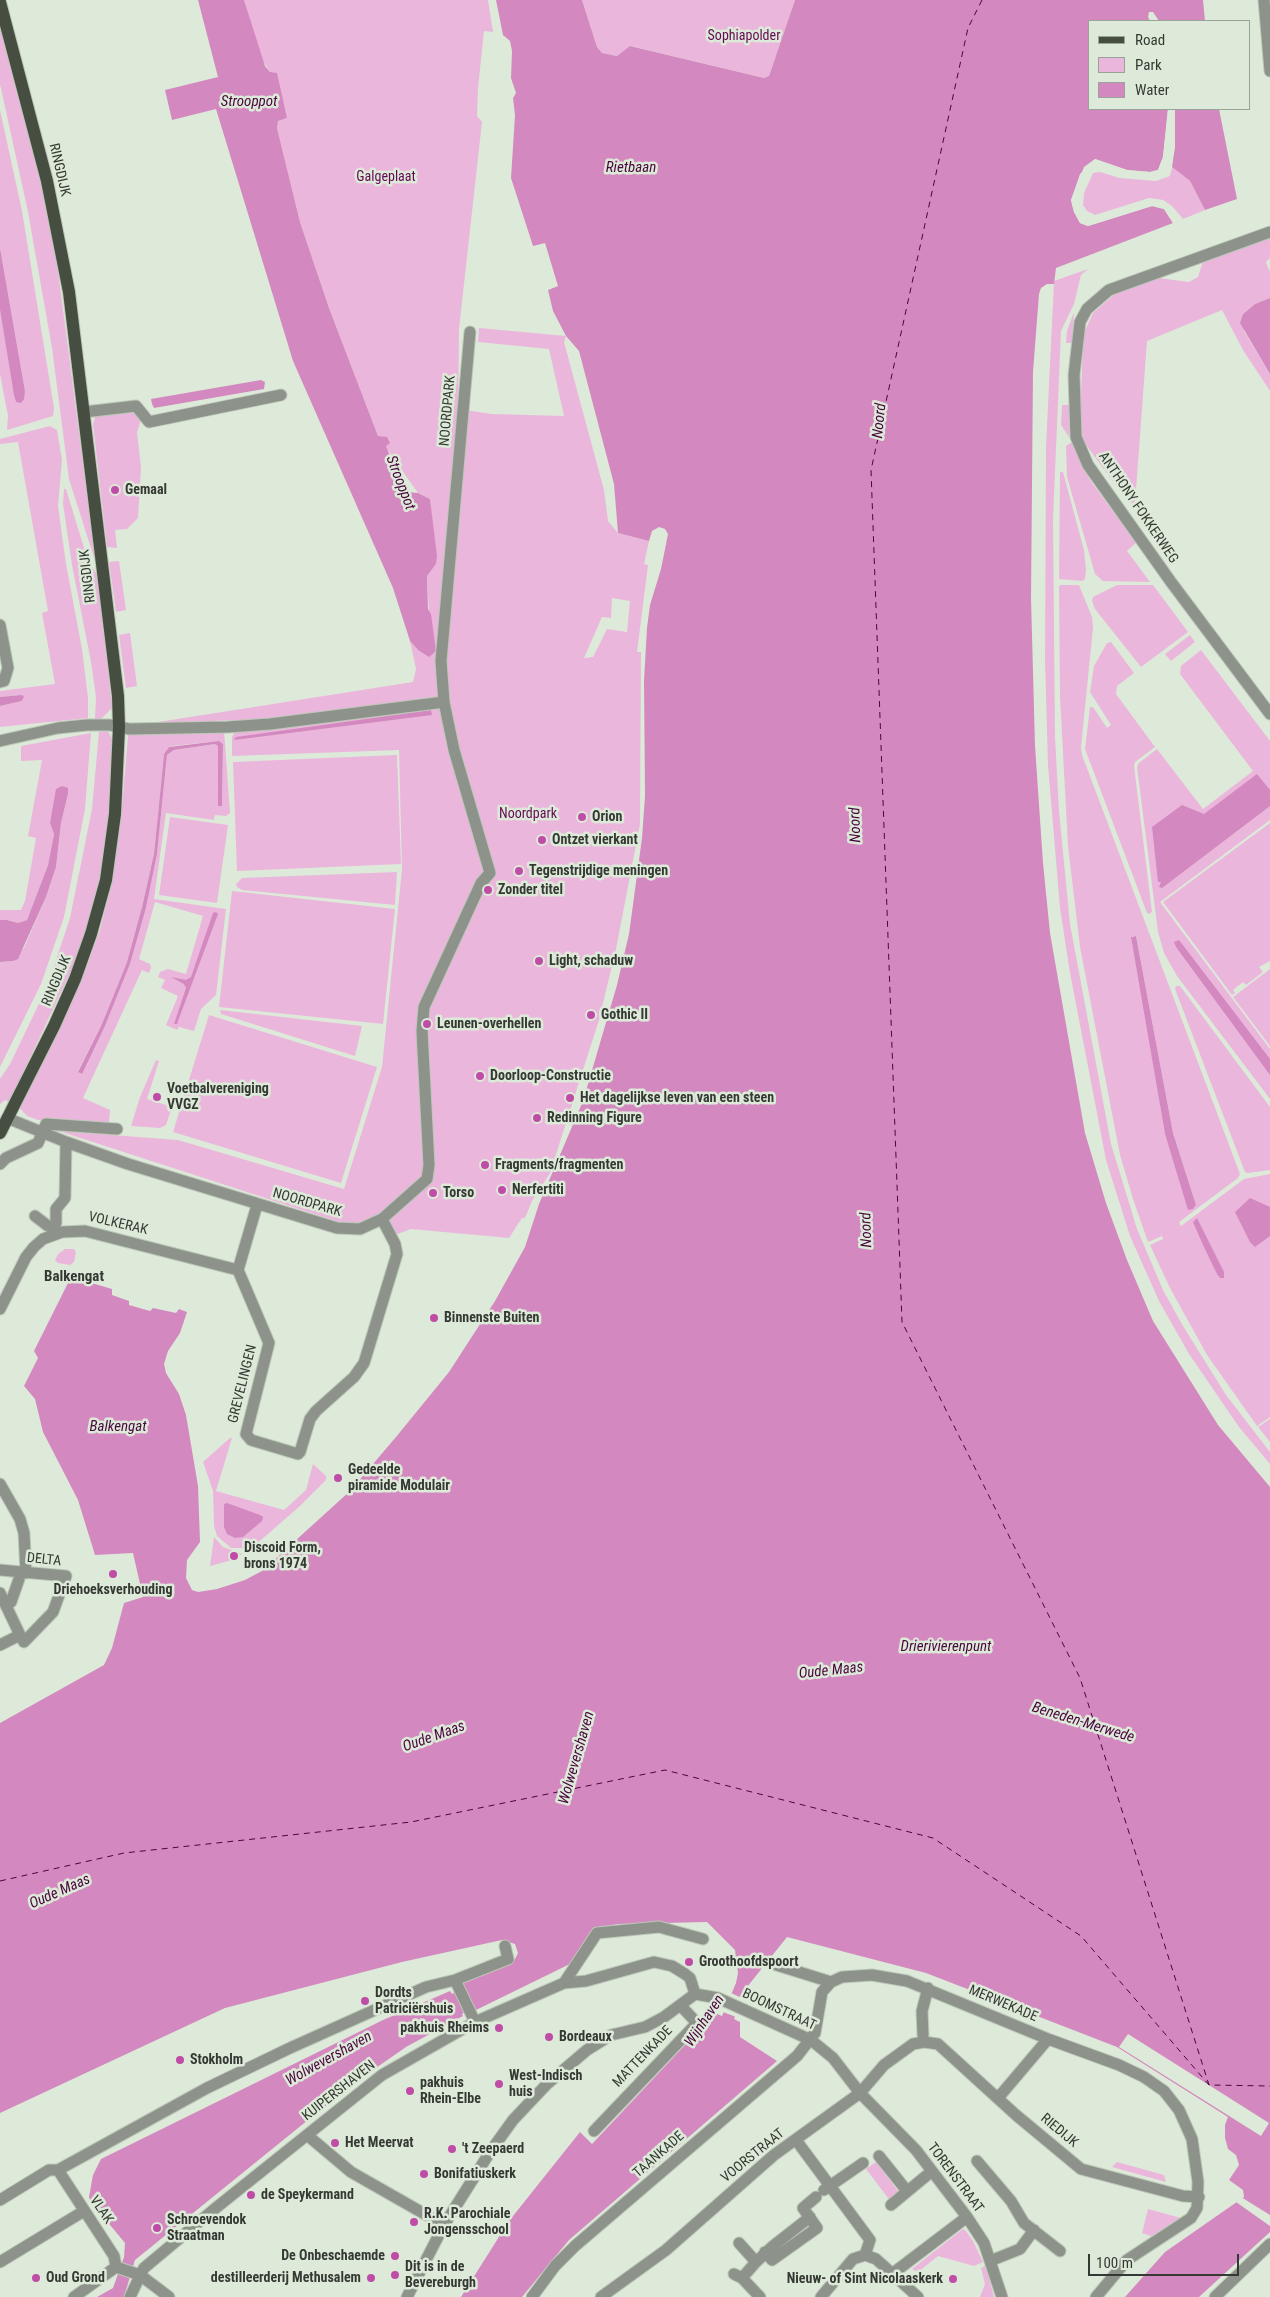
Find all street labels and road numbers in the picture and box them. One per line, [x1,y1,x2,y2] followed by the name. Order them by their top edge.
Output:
[45,142,73,198] street label: RINGDIJK
[437,375,459,447] street label: NOORDPARK
[1094,449,1182,567] street label: ANTHONY FOKKERWEG
[76,548,100,604] street label: RINGDIJK
[39,953,75,1009] street label: RINGDIJK
[271,1185,343,1221] street label: NOORDPARK
[87,1209,149,1239] street label: VOLKERAK
[225,1343,261,1425] street label: GREVELINGEN
[26,1550,62,1570] street label: DELTA
[966,1982,1040,2026] street label: MERWEKADE
[739,1986,819,2034] street label: BOOMSTRAAT
[610,2023,676,2091] street label: MATTENKADE
[299,2057,379,2125] street label: KUIPERSHAVEN
[1037,2110,1081,2152] street label: RIEDIJK
[718,2125,788,2187] street label: VOORSTRAAT
[630,2128,688,2182] street label: TAANKADE
[923,2140,987,2216] street label: TORENSTRAAT
[86,2193,116,2227] street label: VLAK

